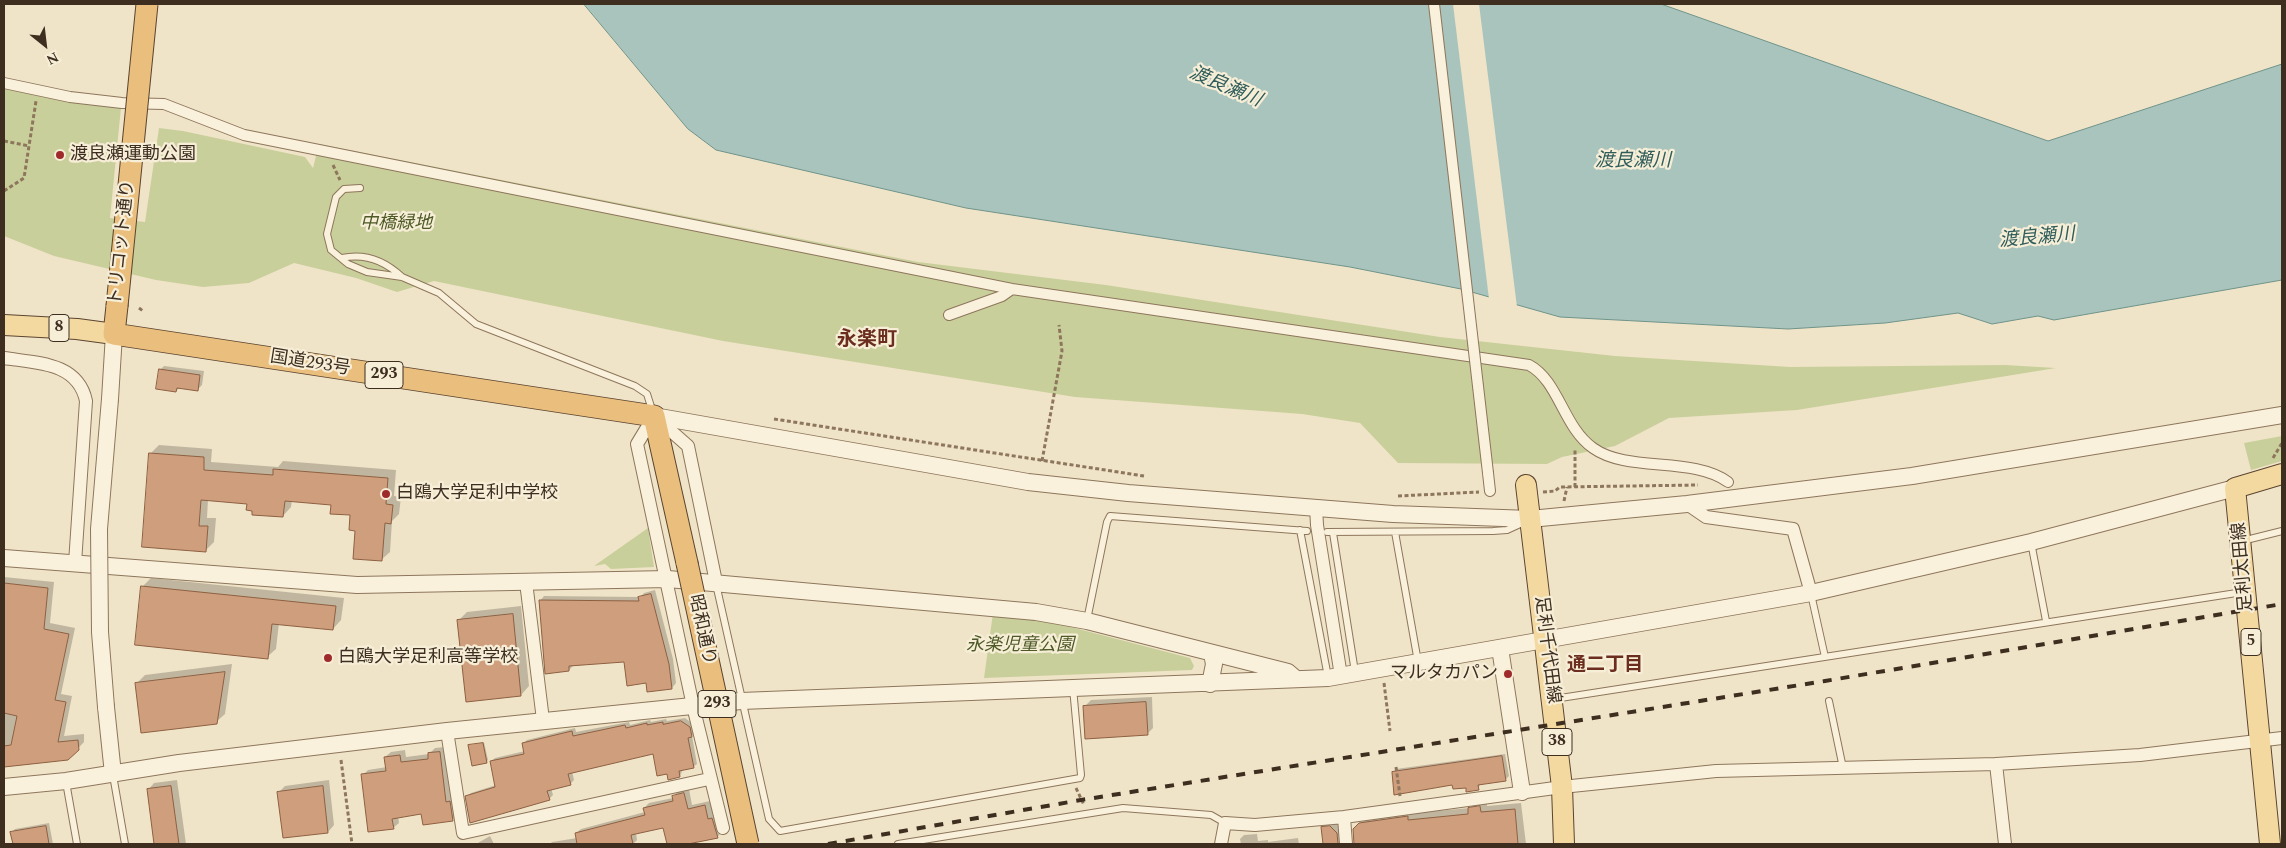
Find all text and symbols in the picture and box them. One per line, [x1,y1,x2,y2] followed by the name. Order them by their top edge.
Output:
[20,20,70,70] north arrow
[42,47,63,71] text: N
[1186,63,1264,113] water label: 渡良瀬川
[70,144,196,166] place label: 渡良瀬運動公園
[54,149,66,161] marker: 渡良瀬運動公園
[1595,151,1671,173] water label: 渡良瀬川
[106,179,140,307] street label: トリコット通り
[360,213,432,235] park label: 中橋緑地
[1998,224,2076,254] water label: 渡良瀬川
[49,314,69,342] road number: 8
[837,329,897,353] district label: 永楽町
[268,347,352,381] street label: 国道293号
[365,362,403,388] road number: 293
[396,483,558,505] place label: 白鴎大学足利中学校
[380,488,392,500] marker: 白鴎大学足利中学校
[2229,521,2259,613] street label: 足利太田線
[683,593,719,667] street label: 昭和通り
[1529,595,1563,705] street label: 足利千代田線
[2241,628,2261,656] road number: 5
[966,635,1074,657] park label: 永楽児童公園
[338,647,518,669] place label: 白鴎大学足利高等学校
[322,652,334,664] marker: 白鴎大学足利高等学校
[1567,655,1643,677] district label: 通二丁目
[1390,663,1498,685] place label: マルタカパン
[1502,668,1514,680] marker: マルタカパン
[698,691,736,718] road number: 293
[1542,729,1572,756] road number: 38

